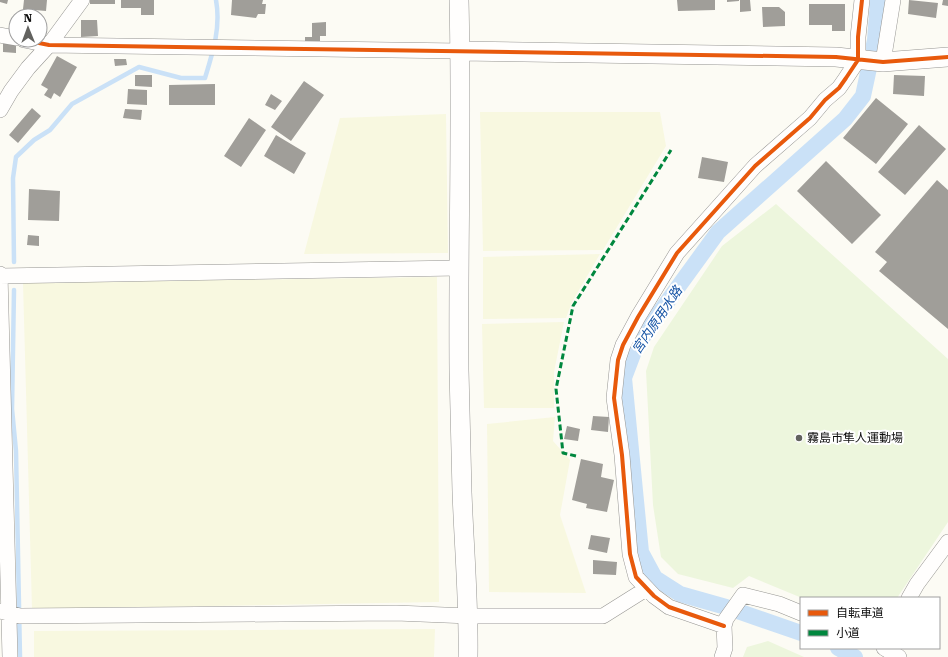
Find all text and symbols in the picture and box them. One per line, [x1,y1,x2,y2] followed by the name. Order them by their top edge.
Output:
[8,8,48,48] north arrow
[23,12,33,25] text: N
[629,283,686,357] water label: 宮内原用水路
[807,431,903,445] place label: 霧島市隼人運動場
[794,433,804,443] marker: 霧島市隼人運動場
[800,597,940,649] legend
[836,606,884,620] text: 自転車道
[836,626,860,640] text: 小道

